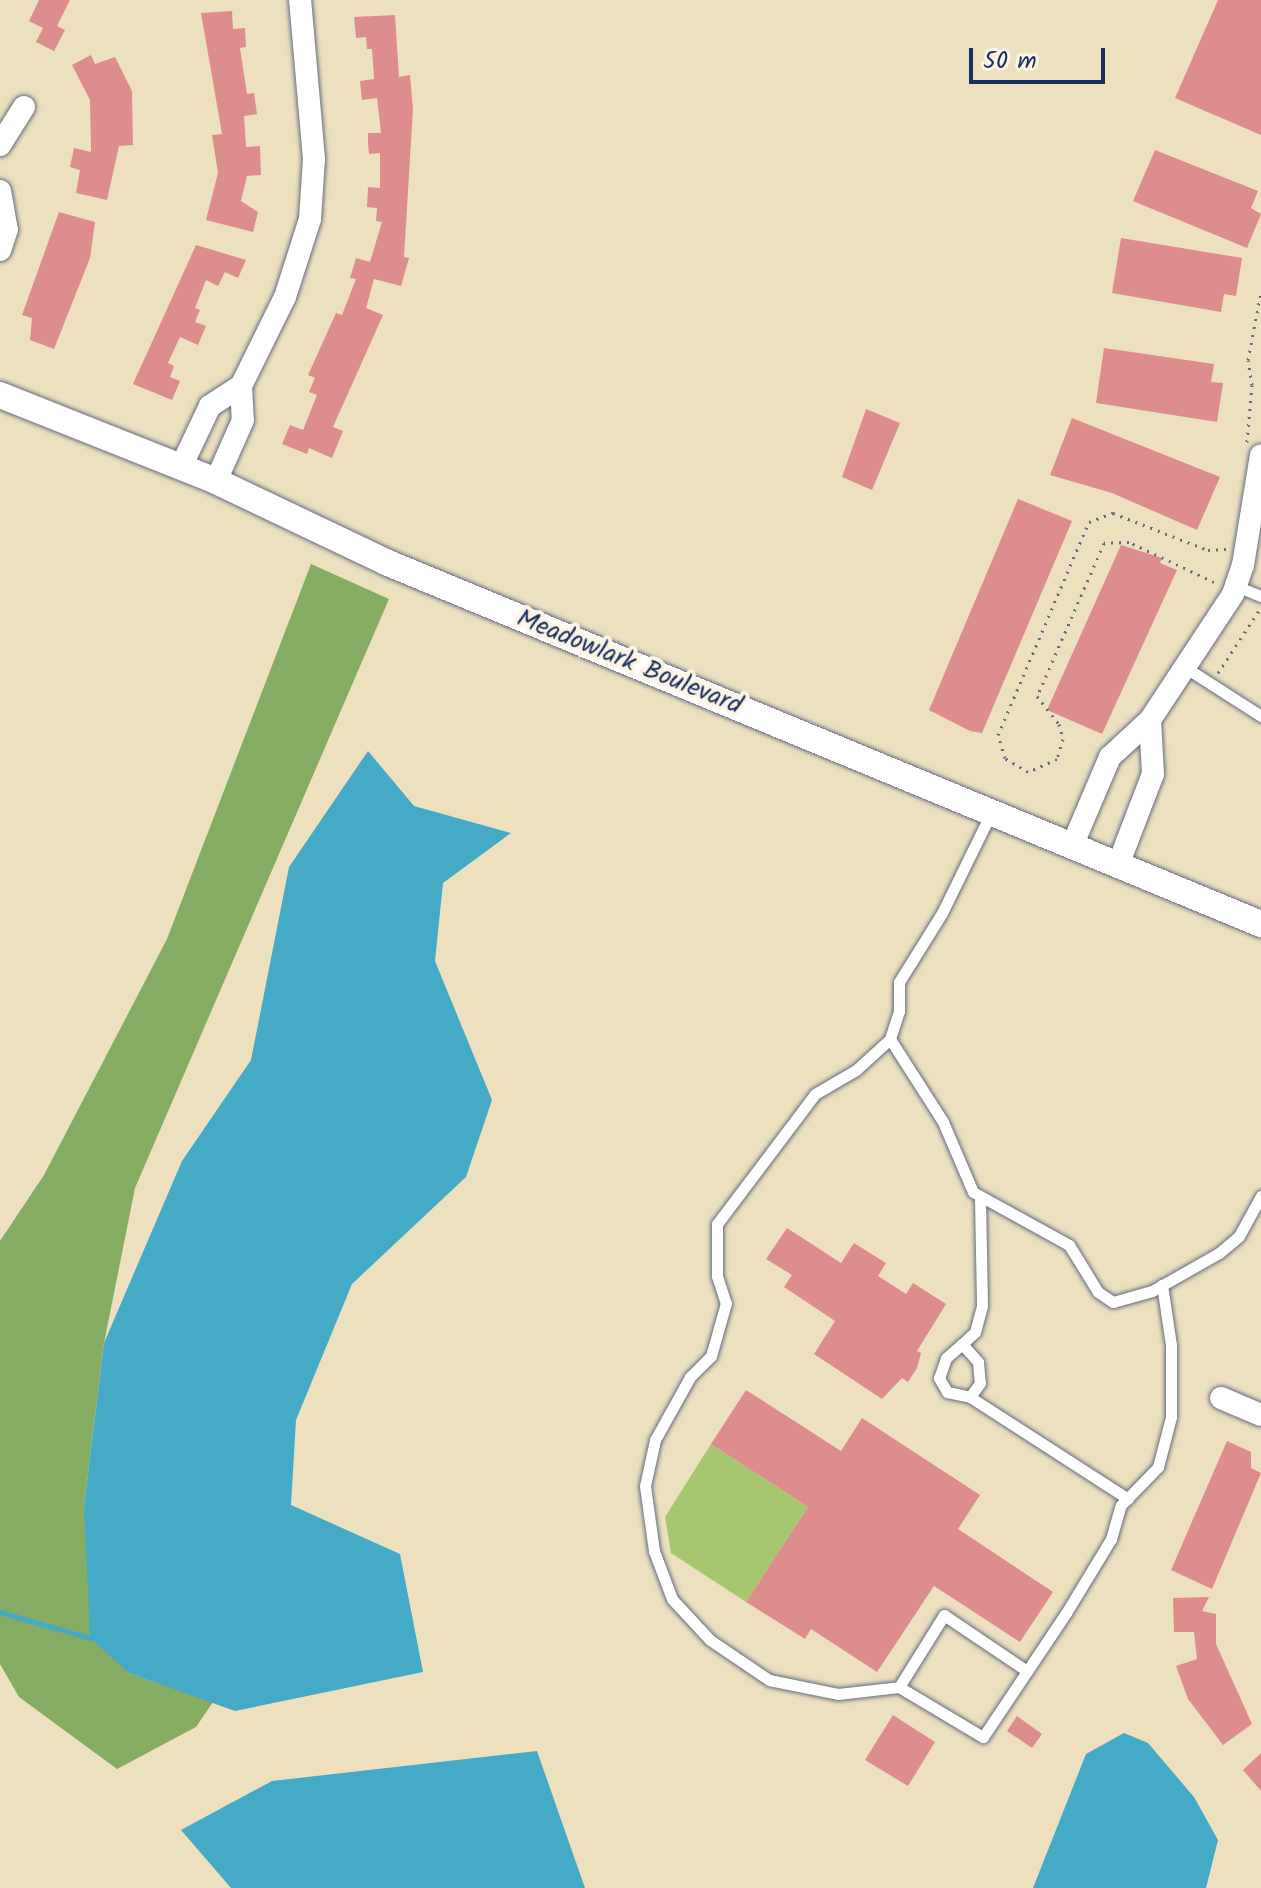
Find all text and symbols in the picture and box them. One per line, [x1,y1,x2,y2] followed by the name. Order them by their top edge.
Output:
[973,32,1109,82] scale bar
[983,42,1037,81] text: 50 m
[512,604,746,722] street label: Meadowlark Boulevard

